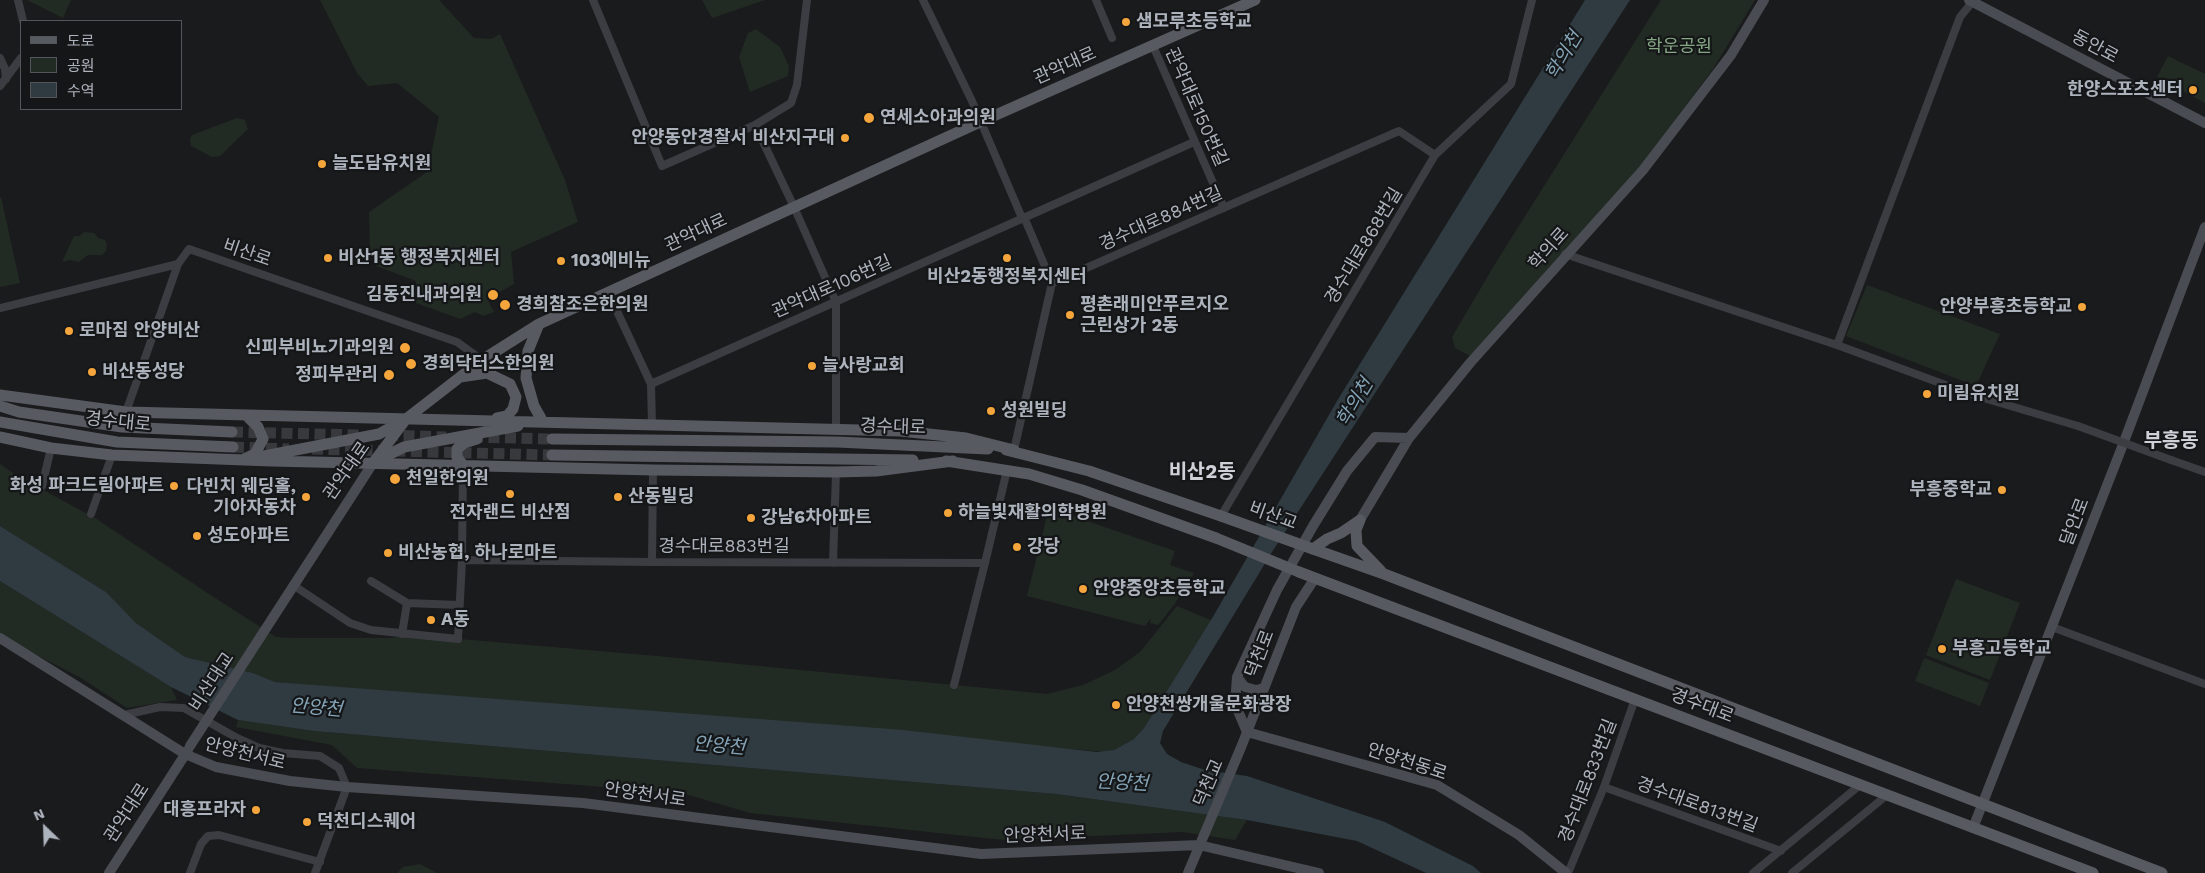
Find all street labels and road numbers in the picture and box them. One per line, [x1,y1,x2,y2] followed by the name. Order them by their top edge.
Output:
[2068,26,2122,68] street label: 동안로
[1030,43,1100,89] street label: 관악대로
[1160,44,1232,170] street label: 관악대로150번길
[1096,182,1226,256] street label: 경수대로884번길
[1321,184,1407,308] street label: 경수대로868번길
[661,209,731,257] street label: 관악대로
[1524,223,1574,275] street label: 학의로
[220,235,274,271] street label: 비산로
[769,251,895,323] street label: 관악대로106번길
[84,408,152,436] street label: 경수대로
[860,415,926,439] street label: 경수대로
[319,438,375,504] street label: 관악대로
[2056,495,2094,549] street label: 달안로
[1246,497,1300,535] street label: 비산교
[658,536,790,558] street label: 경수대로883번길
[1241,627,1279,681] street label: 덕천로
[185,648,239,716] street label: 비산대교
[1667,684,1737,728] street label: 경수대로
[1554,716,1622,846] street label: 경수대로833번길
[202,734,288,774] street label: 안양천서로
[1364,739,1450,785] street label: 안양천동로
[1189,756,1229,810] street label: 덕천교
[1633,773,1761,837] street label: 경수대로813번길
[100,779,154,847] street label: 관악대로
[602,779,688,811] street label: 안양천서로
[1003,823,1087,847] street label: 안양천서로

